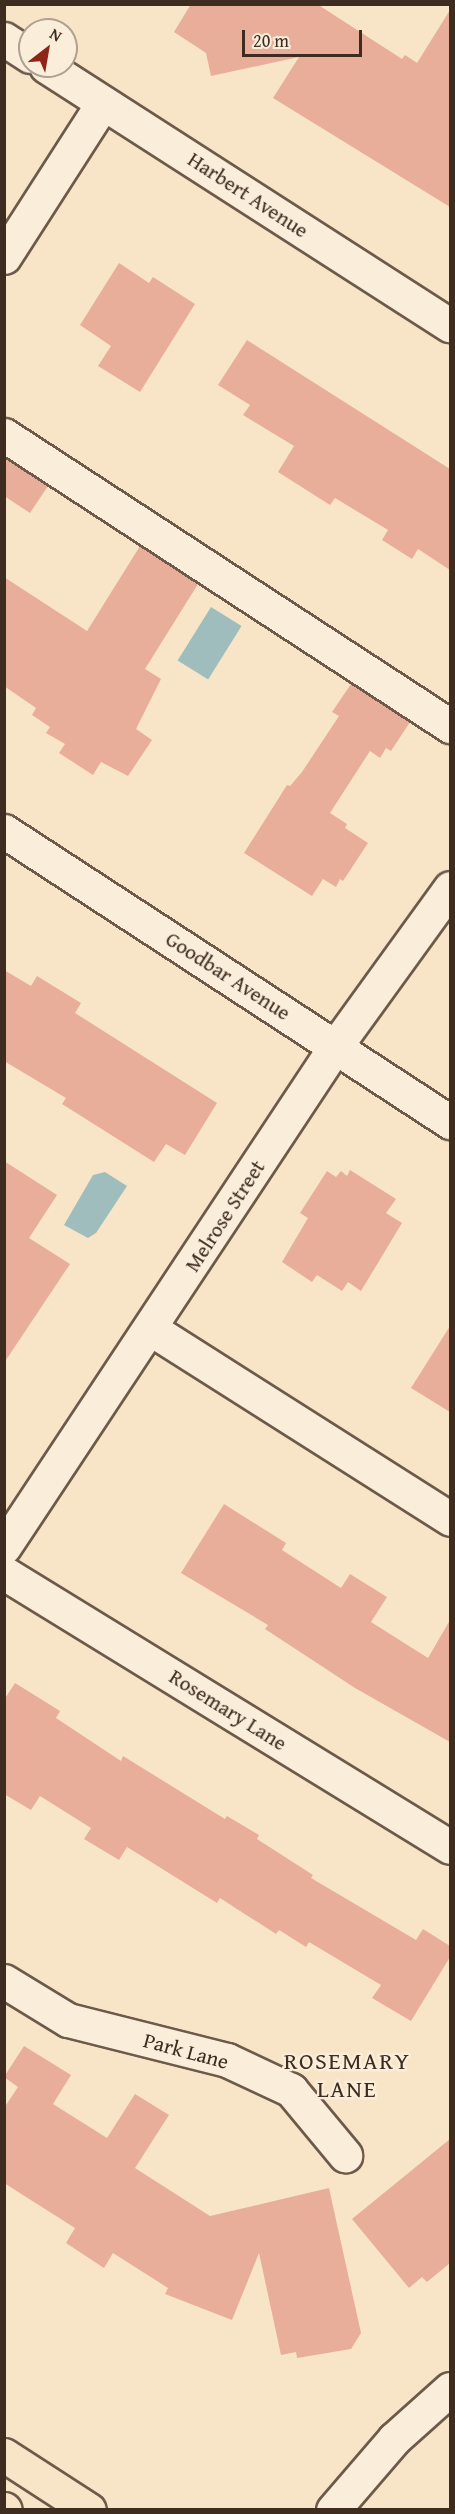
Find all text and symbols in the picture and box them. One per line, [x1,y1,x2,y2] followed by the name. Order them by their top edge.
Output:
[18,18,78,78] north arrow
[245,18,365,56] scale bar
[45,21,67,47] text: N
[253,27,289,54] text: 20 m
[183,147,313,243] street label: Harbert Avenue
[161,926,295,1026] street label: Goodbar Avenue
[180,1155,270,1277] street label: Melrose Street
[165,1664,291,1756] street label: Rosemary Lane
[141,2028,231,2074] street label: Park Lane
[284,2047,410,2103] district label: ROSEMARY LANE

